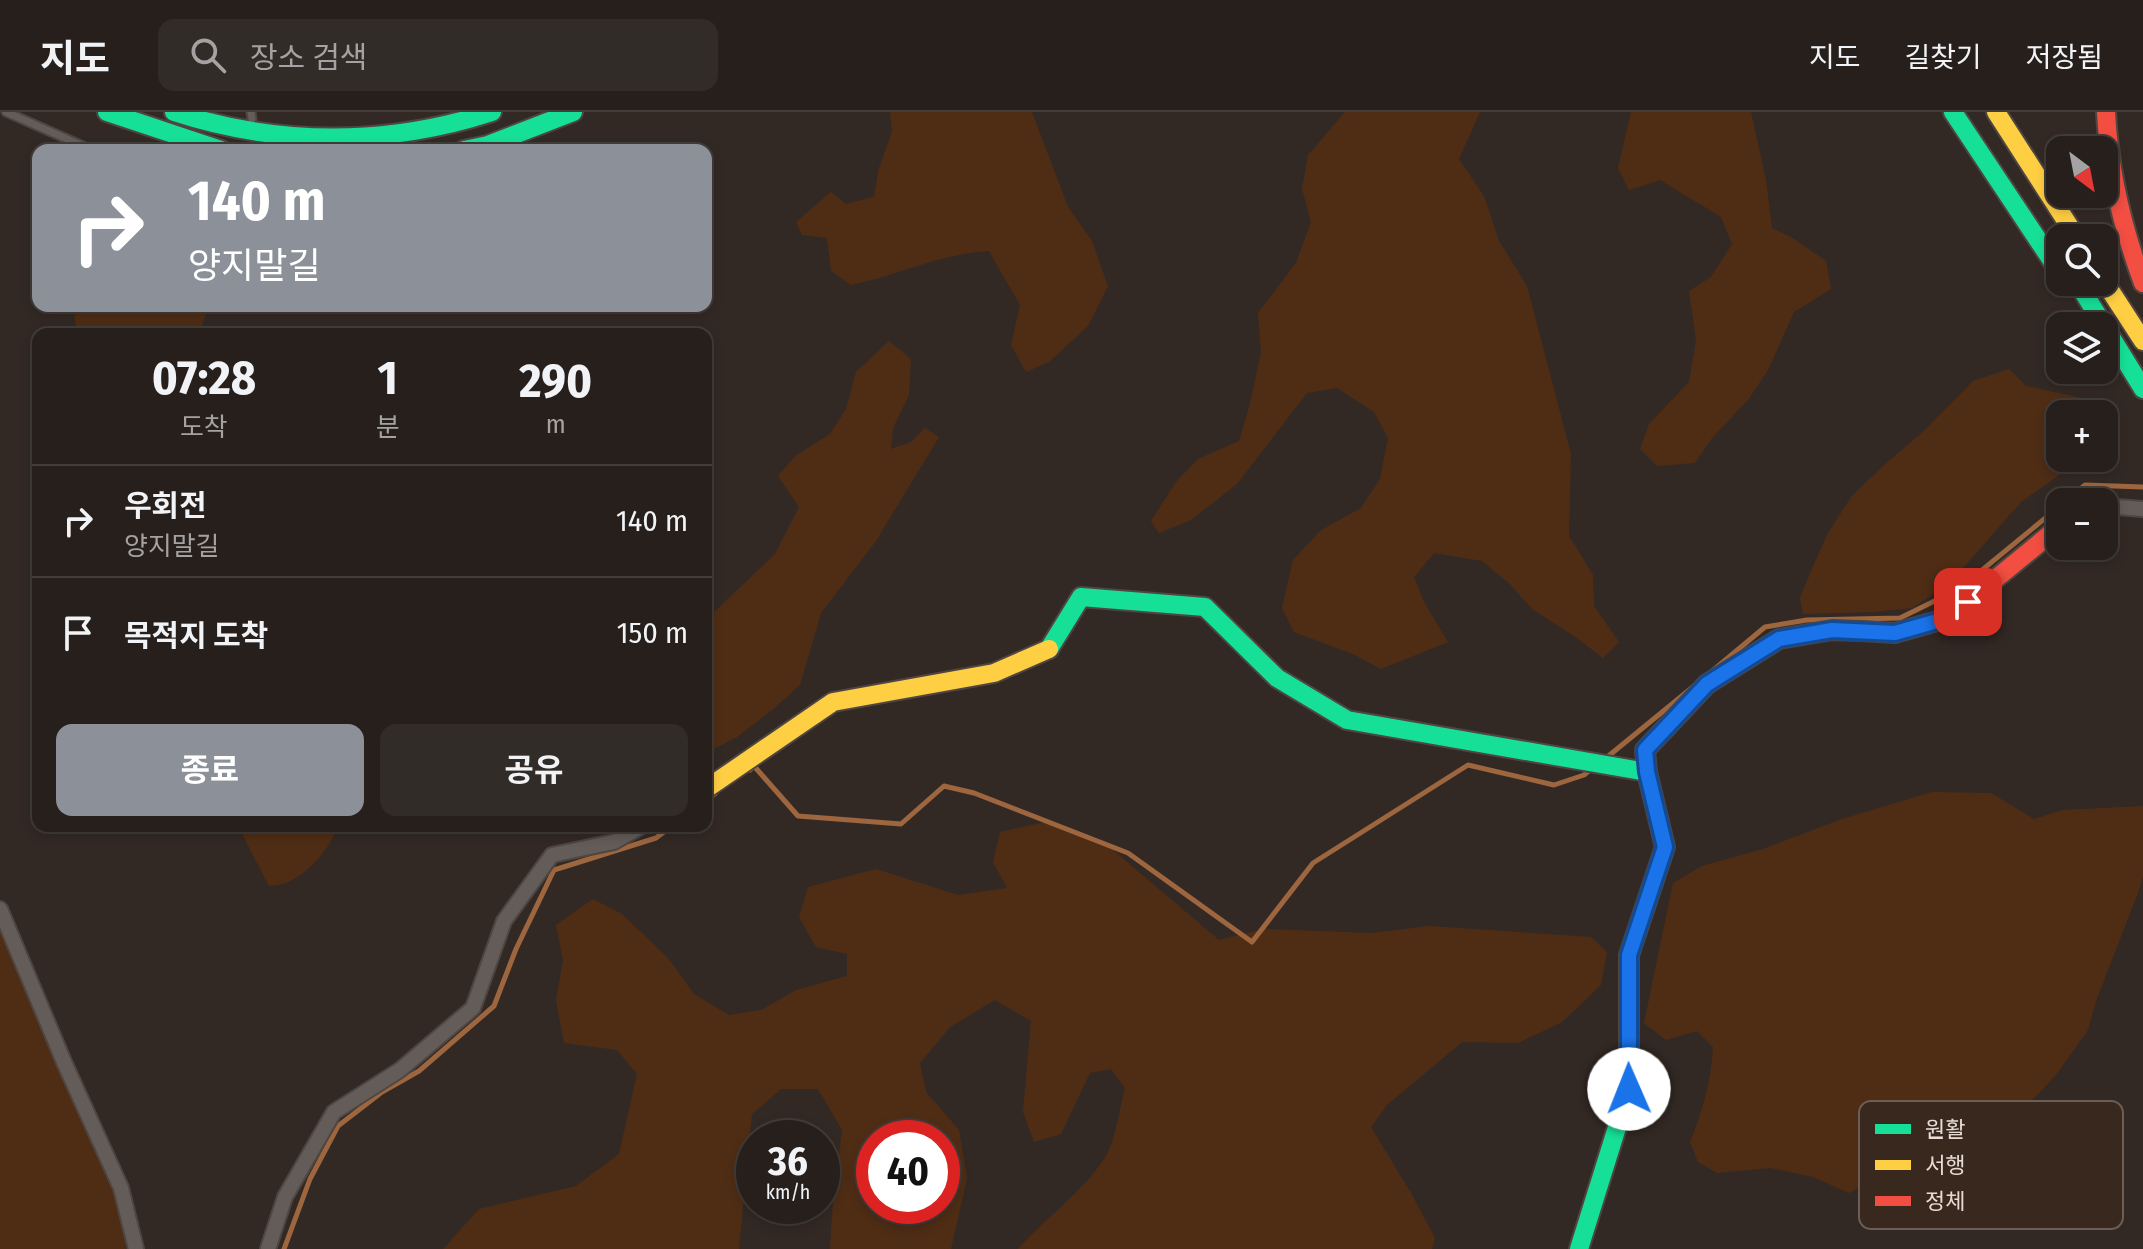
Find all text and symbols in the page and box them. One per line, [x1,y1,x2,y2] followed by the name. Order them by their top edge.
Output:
[158,19,718,91] search box
[186,33,230,77] icon: search
[40,36,110,82] text: 지도
[250,40,367,76] text: 장소 검색
[1809,41,1860,74] text: 지도
[1904,41,1982,74] text: 길찾기
[2026,41,2103,74] text: 저장됨
[2046,136,2118,208] north arrow
[2046,136,2118,560] map controls
[188,168,325,235] text: 140 m
[56,176,160,280] icon: right
[2046,224,2118,296] button: search
[188,244,320,288] text: 양지말길
[2046,312,2118,384] button: layers
[152,349,256,407] text: 07:28
[378,349,398,407] text: 1
[519,352,592,410] text: 290
[2046,400,2118,472] button: +
[546,409,566,440] text: m
[180,412,228,443] text: 도착
[376,412,400,443] text: 분
[124,488,207,524] text: 우회전
[2046,488,2118,560] button: −
[56,499,100,543] icon: right
[616,503,688,539] text: 140 m
[124,531,220,562] text: 양지말길
[1934,568,2002,636] pin
[1946,580,1990,624] icon: arrive
[56,611,100,655] icon: arrive
[617,615,688,651] text: 150 m
[124,618,268,654] text: 목적지 도착
[56,724,364,816] button: 종료
[380,724,688,816] button: 공유
[1587,1047,1671,1131] position arrow
[1859,1101,2123,1229] legend
[1925,1116,1965,1143] text: 원활
[856,1120,960,1224] speed limit sign: 40
[768,1138,808,1186] text: 36
[1925,1152,1965,1179] text: 서행
[766,1180,810,1204] text: km/h
[1925,1188,1965,1215] text: 정체

